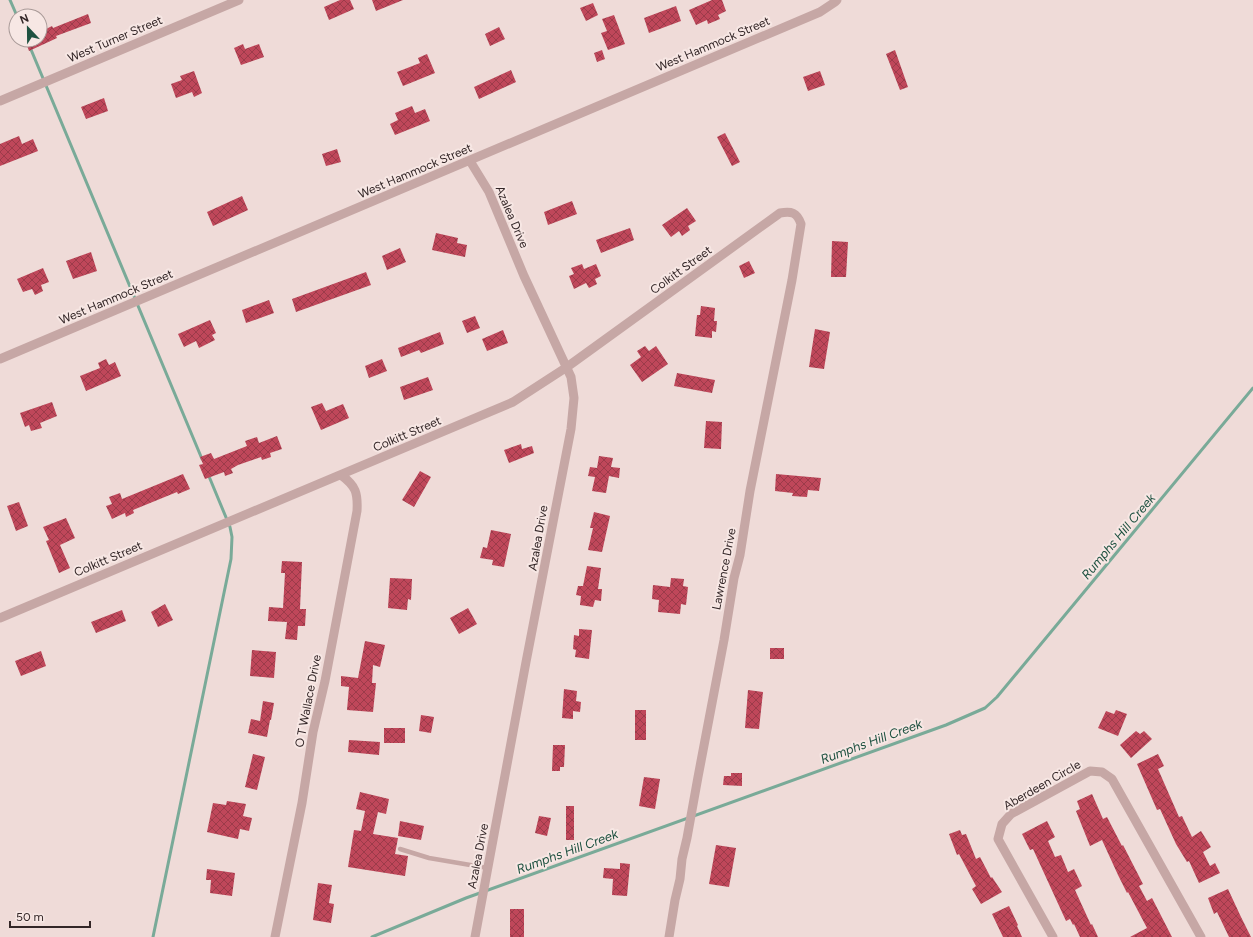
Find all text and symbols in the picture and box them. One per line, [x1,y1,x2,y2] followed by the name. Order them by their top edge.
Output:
[8,8,48,48] north arrow
[18,12,31,27] text: N
[66,13,165,65] street label: West Turner Street
[654,14,772,74] street label: West Hammock Street
[356,141,474,201] street label: West Hammock Street
[493,184,532,251] street label: Azalea Drive
[648,243,715,297] street label: Colkitt Street
[57,267,175,327] street label: West Hammock Street
[371,413,444,455] street label: Colkitt Street
[1078,490,1159,582] water label: Rumphs Hill Creek
[525,504,551,572] street label: Azalea Drive
[709,527,739,611] street label: Lawrence Drive
[72,538,145,580] street label: Colkitt Street
[292,653,324,749] street label: O T Wallace Drive
[818,716,925,767] water label: Rumphs Hill Creek
[1001,757,1083,813] street label: Aberdeen Circle
[465,822,491,890] street label: Azalea Drive
[514,826,621,877] water label: Rumphs Hill Creek
[10,903,90,929] scale bar
[16,910,44,924] text: 50 m

